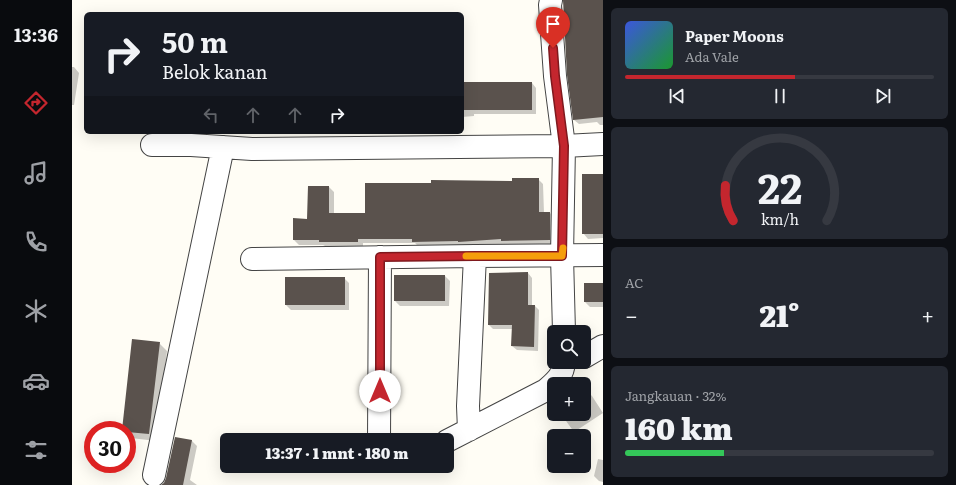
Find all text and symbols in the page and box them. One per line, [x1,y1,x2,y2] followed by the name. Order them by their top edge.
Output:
[536,7.0,570,48] pin
[542,13,564,35] icon: arrive
[162,20,228,62] text: 50 m
[14,21,58,48] text: 13:36
[685,24,784,47] text: Paper Moons
[96,28,148,80] icon: right
[685,47,739,66] text: Ada Vale
[162,58,267,85] text: Belok kanan
[666,85,688,107] icon: previous
[769,85,791,107] icon: pause
[872,85,894,107] icon: next
[22,89,50,117] icon: directions
[200,104,222,126] icon: left
[242,104,264,126] icon: ahead
[284,104,306,126] icon: ahead
[326,104,348,126] icon: right
[757,155,802,217] text: 22
[22,159,50,187] icon: music
[760,207,799,228] text: km/h
[22,228,50,256] icon: phone
[625,273,643,292] text: AC
[759,292,800,336] text: 21°
[22,297,50,325] icon: climate
[625,298,638,331] text: −
[921,298,934,331] text: +
[547,325,591,473] map controls
[547,325,591,369] button: search
[22,367,50,395] icon: car
[359,370,401,412] position arrow
[547,377,591,421] button: +
[625,386,727,405] text: Jangkauan · 32%
[625,405,733,449] text: 160 km
[84,421,136,473] speed limit sign: 30
[547,429,591,473] button: −
[22,436,50,464] icon: filters
[266,441,408,464] text: 13:37 · 1 mnt · 180 m

